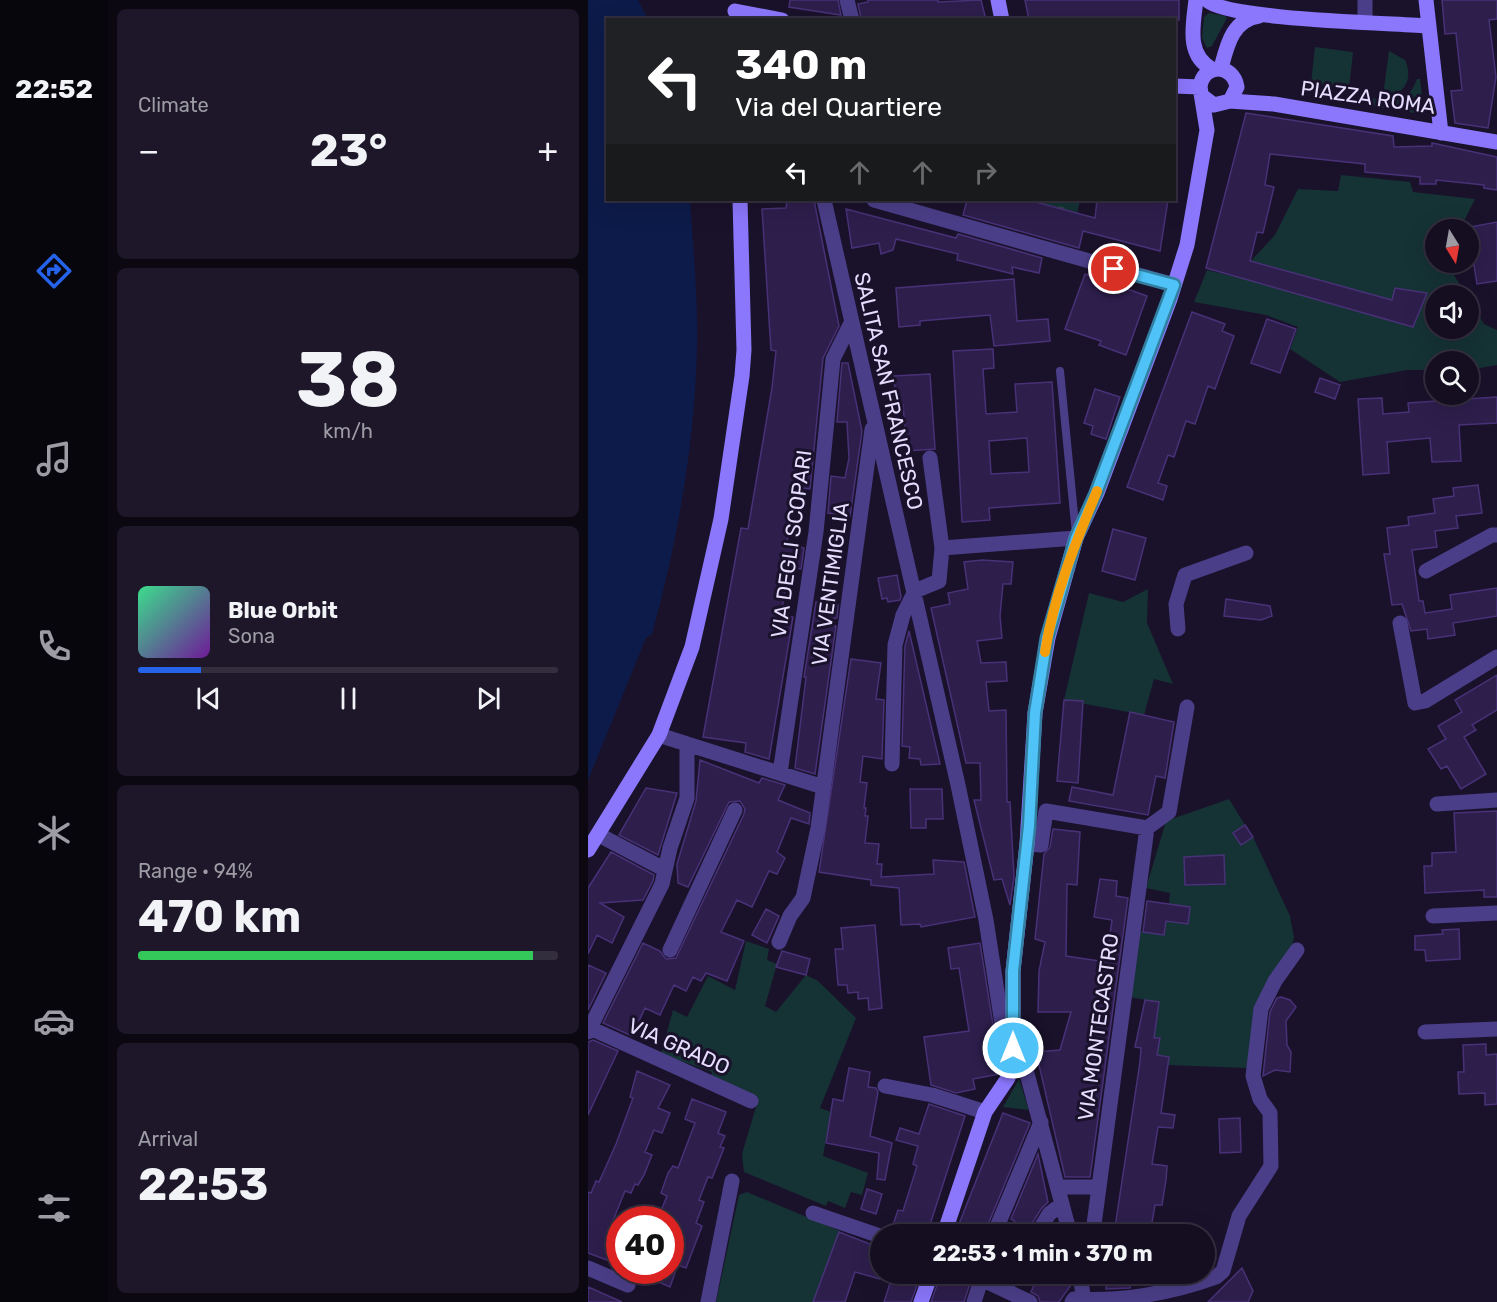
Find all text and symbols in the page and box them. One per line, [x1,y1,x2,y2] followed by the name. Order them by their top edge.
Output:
[735,40,867,90] text: 340 m
[636,42,714,120] icon: left
[15,73,93,105] text: 22:52
[1299,75,1437,119] street label: PIAZZA ROMA
[735,91,942,123] text: Via del Quartiere
[138,93,209,117] text: Climate
[310,124,387,177] text: 23°
[138,131,159,170] text: −
[537,131,558,170] text: +
[780,156,813,189] icon: left
[843,156,876,189] icon: ahead
[906,156,939,189] icon: ahead
[969,156,1002,189] icon: right
[1425,219,1479,273] north arrow
[1425,219,1479,405] map controls
[1088,243,1139,294] pin
[33,250,75,292] icon: directions
[1097,252,1130,285] icon: arrive
[849,270,929,512] street label: SALITA SAN FRANCESCO
[1425,285,1479,339] button: sound
[296,333,400,426] text: 38
[1425,351,1479,405] button: search
[323,419,373,443] text: km/h
[33,438,75,480] icon: music
[765,448,817,640] street label: VIA DEGLI SCOPARI
[806,501,854,667] street label: VIA VENTIMIGLIA
[228,597,338,624] text: Blue Orbit
[228,624,275,648] text: Sona
[33,625,75,667] icon: phone
[192,682,225,715] icon: previous
[332,682,365,715] icon: pause
[472,682,505,715] icon: next
[33,812,75,854] icon: climate
[138,859,253,883] text: Range · 94%
[138,890,301,943] text: 470 km
[1072,932,1124,1122] street label: VIA MONTECASTRO
[33,1000,75,1042] icon: car
[624,1012,734,1080] street label: VIA GRADO
[981,1016,1045,1080] position arrow
[138,1127,198,1151] text: Arrival
[138,1158,268,1211] text: 22:53
[33,1187,75,1229] icon: filters
[606,1206,684,1284] speed limit sign: 40
[932,1240,1153,1267] text: 22:53 · 1 min · 370 m

